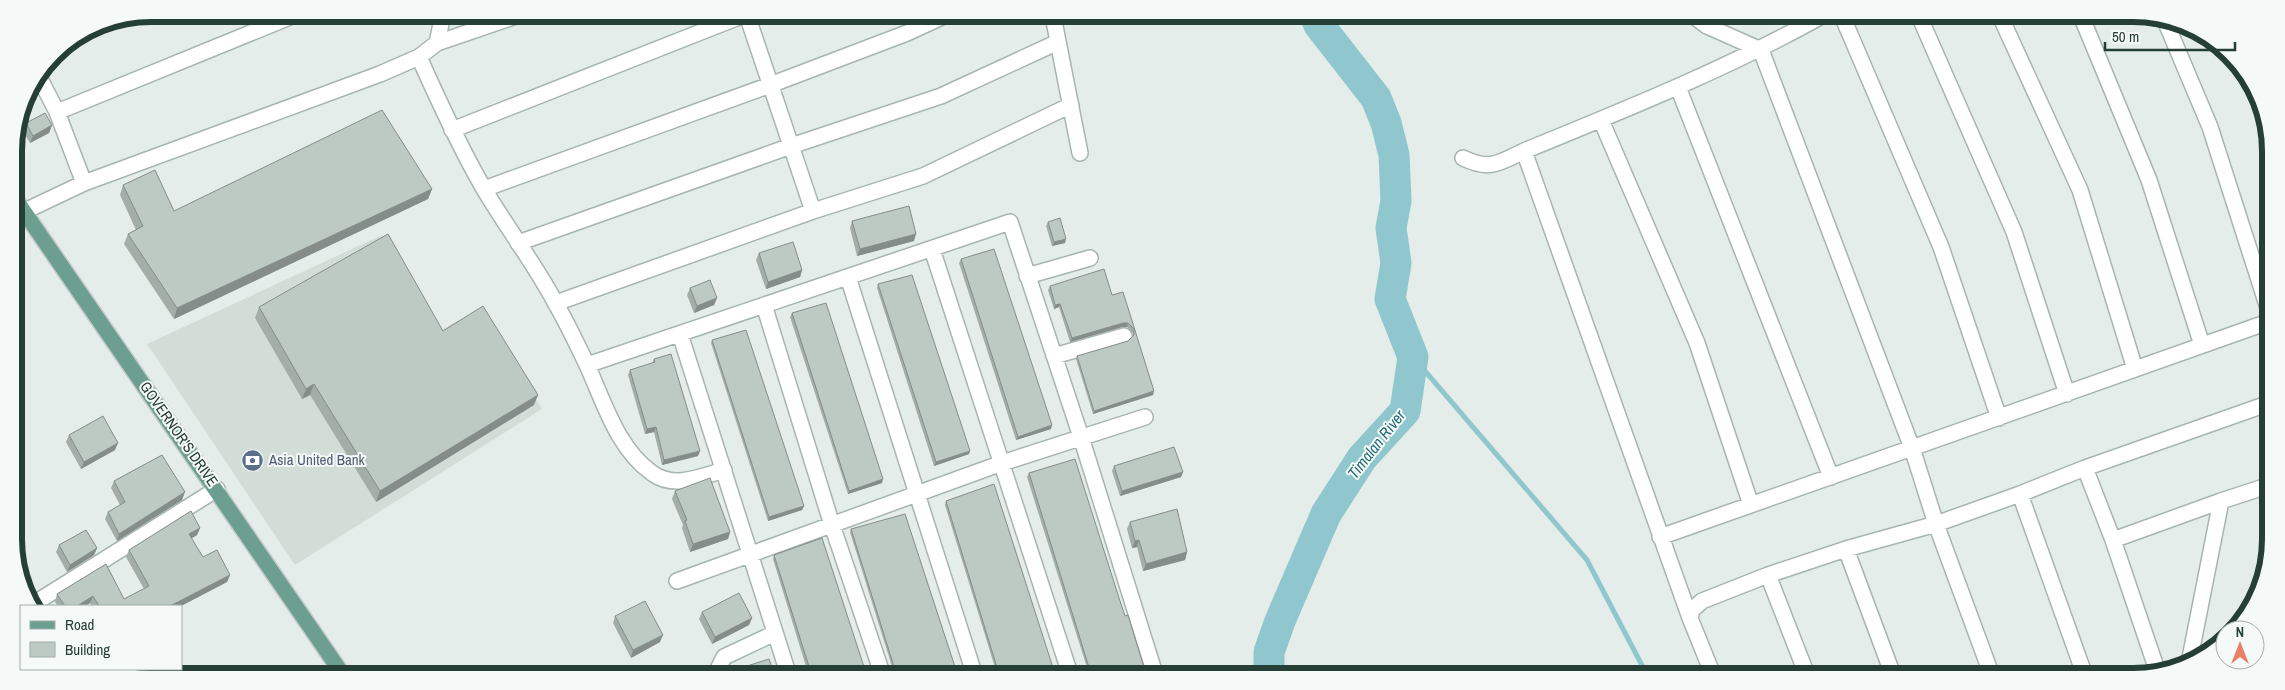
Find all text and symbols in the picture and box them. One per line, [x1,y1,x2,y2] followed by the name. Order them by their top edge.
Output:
[2105,20,2235,52] scale bar
[2112,26,2139,47] text: 50 m
[135,377,223,490] street label: GOVERNOR'S DRIVE
[1342,405,1410,483] water label: Timalan River
[241,448,265,472] bank icon: Asia United Bank
[268,449,366,470] place label: Asia United Bank
[20,605,182,670] legend
[65,614,94,635] text: Road
[2215,620,2265,670] north arrow
[2236,623,2244,641] text: N
[65,639,110,660] text: Building

